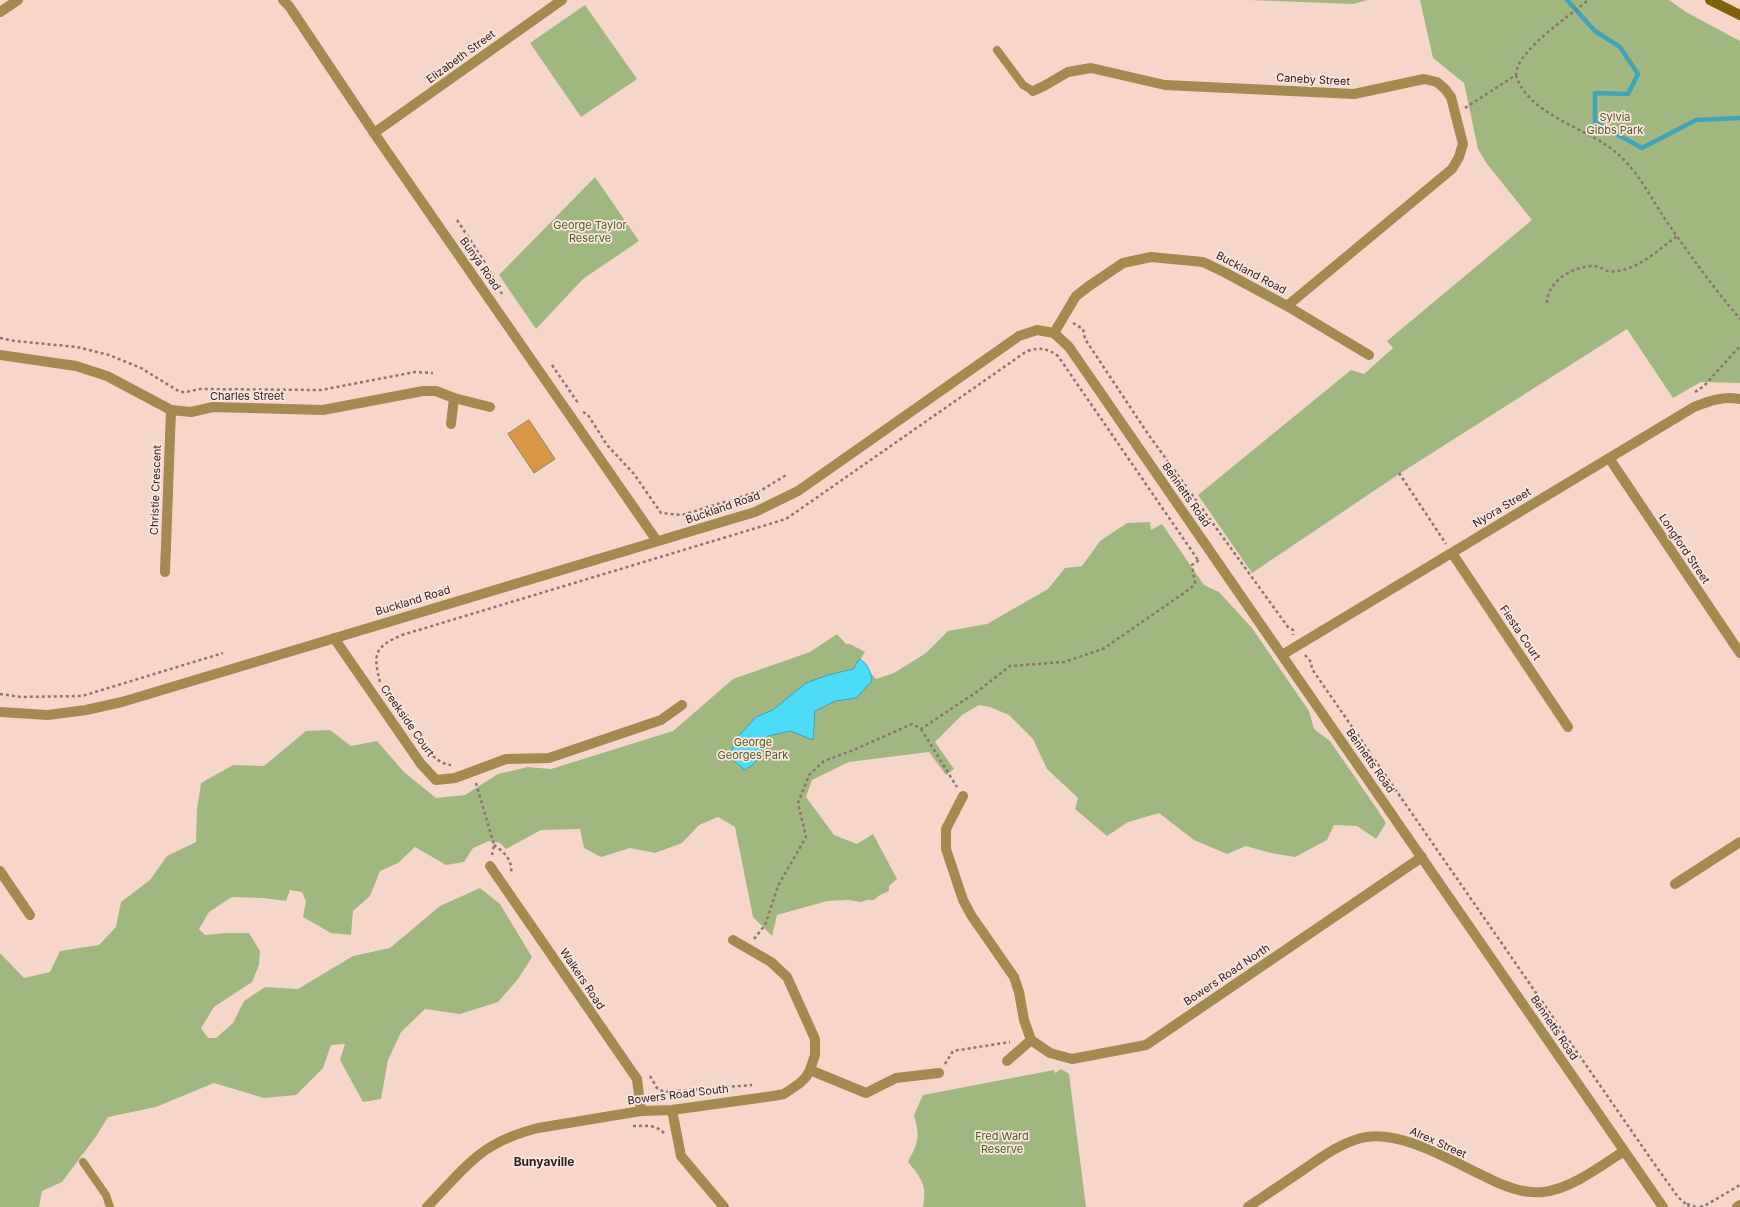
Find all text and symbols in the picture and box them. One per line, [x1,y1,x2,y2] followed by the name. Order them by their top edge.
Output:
[424,28,498,86] street label: Elizabeth Street
[1276,71,1350,89] street label: Caneby Street
[1587,111,1643,137] park label: Sylvia Gibbs Park
[553,219,627,245] park label: George Taylor Reserve
[457,235,503,293] street label: Bunya Road
[1214,249,1288,297] street label: Buckland Road
[210,390,284,404] street label: Charles Street
[148,445,164,535] street label: Christie Crescent
[1159,460,1213,530] street label: Bennetts Road
[1471,486,1533,530] street label: Nyora Street
[684,489,762,527] street label: Buckland Road
[1656,512,1712,586] street label: Longford Street
[374,583,452,619] street label: Buckland Road
[1497,603,1543,663] street label: Fiesta Court
[377,683,437,759] street label: Creekside Court
[1343,726,1397,796] street label: Bennetts Road
[718,736,788,762] park label: George Georges Park
[1182,941,1272,1009] street label: Bowers Road North
[557,946,607,1012] street label: Walkers Road
[1527,993,1581,1063] street label: Bennetts Road
[627,1082,729,1108] street label: Bowers Road South
[1408,1125,1468,1161] street label: Alrex Street
[975,1130,1029,1156] park label: Fred Ward Reserve
[514,1155,574,1169] district label: Bunyaville

